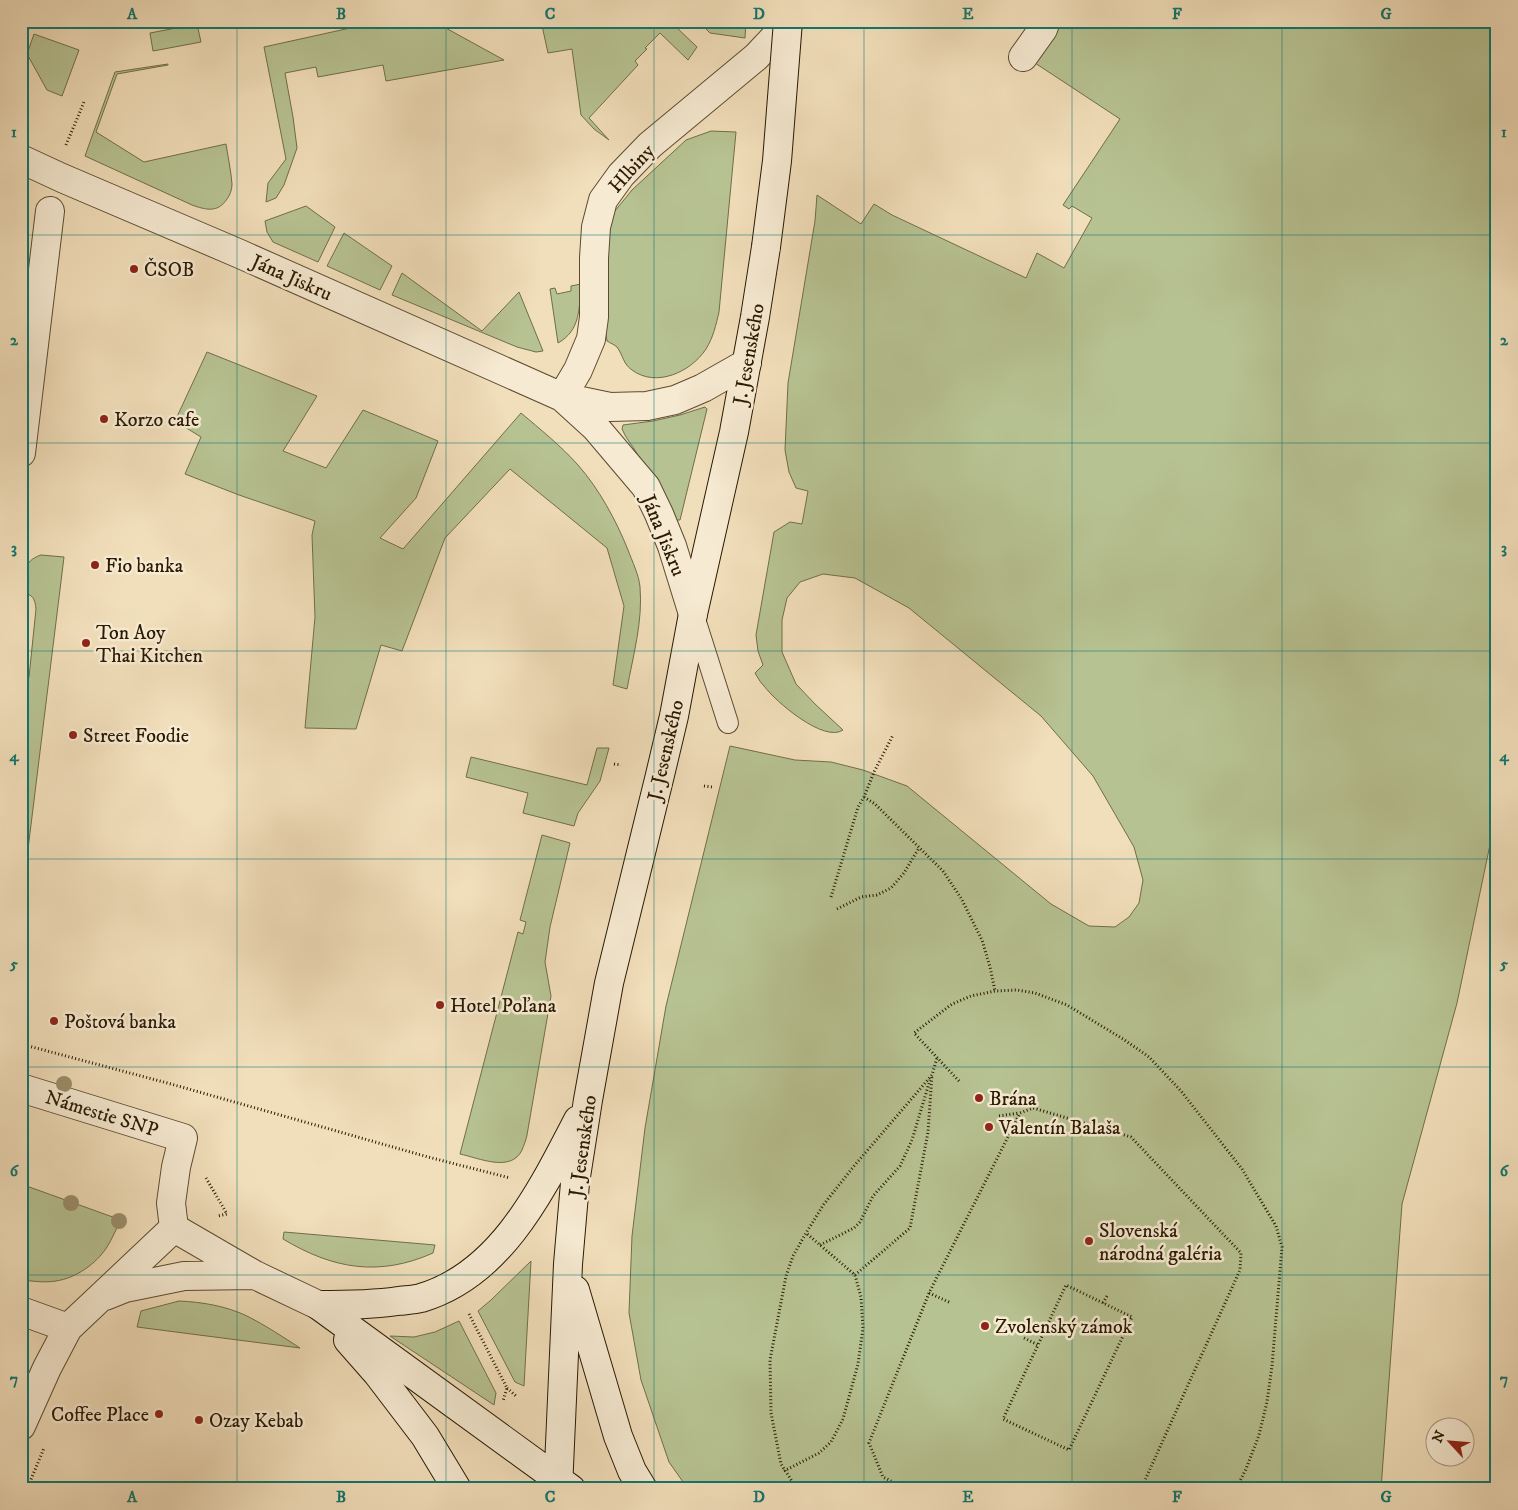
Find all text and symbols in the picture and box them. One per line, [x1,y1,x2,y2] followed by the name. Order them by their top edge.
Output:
[126,4,138,24] text: A
[336,4,346,24] text: B
[545,4,555,24] text: C
[753,4,765,24] text: D
[962,4,974,24] text: E
[1172,4,1182,24] text: F
[1380,4,1392,24] text: G
[11,122,17,142] text: 1
[1501,122,1507,142] text: 1
[604,139,661,199] street label: Hlbiny
[245,249,336,307] street label: Jána Jiskru
[144,257,194,283] place label: ČSOB
[128,263,140,275] marker: ČSOB
[728,301,771,409] street label: J. Jesenského
[10,330,19,350] text: 2
[1500,330,1509,350] text: 2
[114,408,199,433] place label: Korzo cafe
[98,413,110,425] marker: Korzo cafe
[634,489,690,580] street label: Jána Jiskru
[11,538,17,558] text: 3
[1501,538,1507,558] text: 3
[105,554,184,579] place label: Fio banka
[89,559,101,571] marker: Fio banka
[96,621,203,669] place label: Ton Aoy Thai Kitchen
[80,637,92,649] marker: Ton Aoy Thai Kitchen
[642,697,690,805] street label: J. Jesenského
[83,724,189,749] place label: Street Foodie
[67,729,79,741] marker: Street Foodie
[8,746,19,766] text: 4
[1498,746,1509,766] text: 4
[9,954,18,974] text: 5
[1499,954,1508,974] text: 5
[450,994,557,1019] place label: Hotel Poľana
[434,999,446,1011] marker: Hotel Poľana
[64,1010,177,1035] place label: Poštová banka
[48,1015,60,1027] marker: Poštová banka
[42,1085,162,1144] street label: Námestie SNP
[989,1087,1037,1112] place label: Brána
[973,1092,985,1104] marker: Brána
[564,1094,603,1201] street label: J. Jesenského
[998,1116,1121,1141] place label: Valentín Balaša
[983,1121,995,1133] marker: Valentín Balaša
[10,1161,20,1181] text: 6
[1500,1161,1510,1181] text: 6
[1099,1219,1222,1267] place label: Slovenská národná galéria
[1083,1235,1095,1247] marker: Slovenská národná galéria
[995,1315,1133,1340] place label: Zvolenský zámok
[979,1320,991,1332] marker: Zvolenský zámok
[10,1369,18,1389] text: 7
[1500,1369,1508,1389] text: 7
[51,1403,149,1428] place label: Coffee Place
[153,1408,165,1420] marker: Coffee Place
[209,1409,303,1434] place label: Ozay Kebab
[193,1414,205,1426] marker: Ozay Kebab
[1426,1418,1476,1468] north arrow
[1429,1427,1450,1446] text: N
[126,1487,138,1507] text: A
[336,1487,346,1507] text: B
[545,1487,555,1507] text: C
[753,1487,765,1507] text: D
[962,1487,974,1507] text: E
[1172,1487,1182,1507] text: F
[1380,1487,1392,1507] text: G

